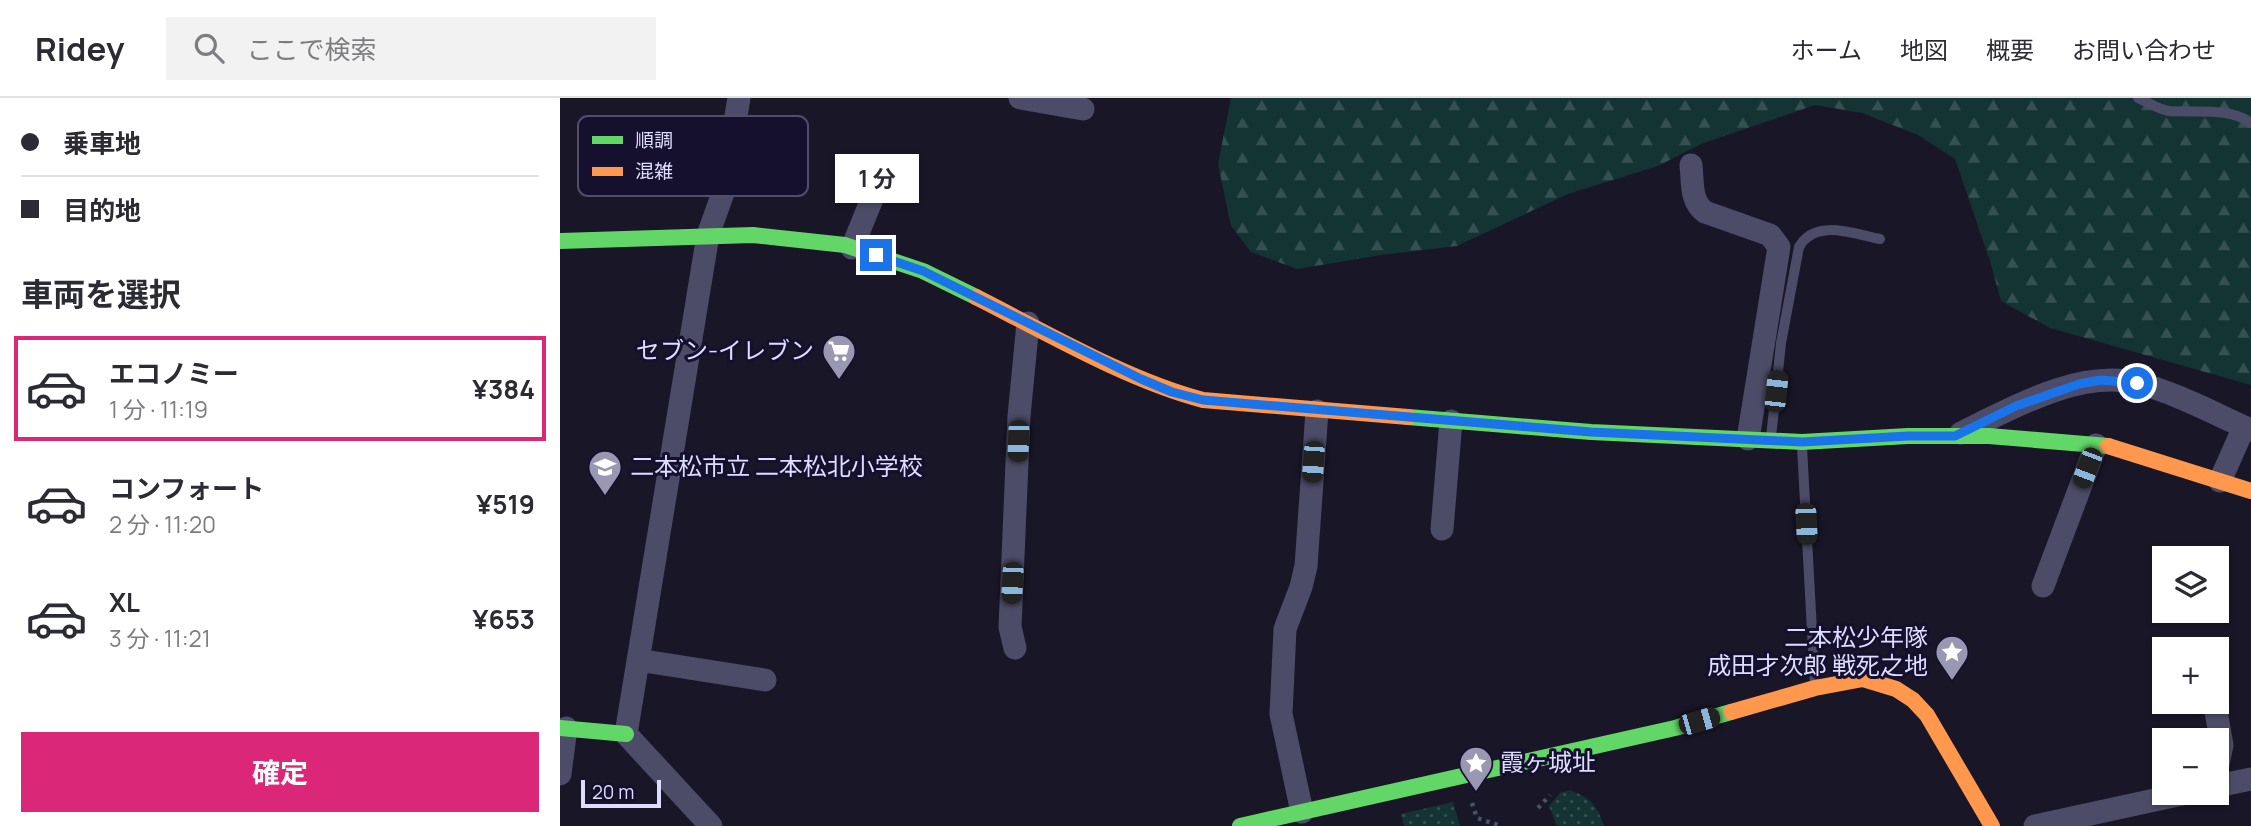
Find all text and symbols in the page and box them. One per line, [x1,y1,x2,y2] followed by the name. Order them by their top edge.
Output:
[166,17,656,80] search box
[35,26,124,71] text: Ridey
[190,29,228,67] icon: search
[246,31,376,67] text: ここで検索
[1791,33,1862,66] text: ホーム
[1900,33,1948,66] text: 地図
[1986,33,2034,66] text: 概要
[2072,33,2216,66] text: お問い合わせ
[578,116,808,196] legend
[63,125,141,161] text: 乗車地
[635,127,673,153] text: 順調
[834,153,918,202] callout: 1 分
[635,158,673,184] text: 混雑
[858,162,896,194] text: 1 分
[63,192,141,228] text: 目的地
[860,239,892,271] route end
[21,272,181,316] text: 車両を選択
[820,332,858,381] supermarket icon: セブン-イレブン
[636,333,814,366] place label: セブン-イレブン
[109,355,239,391] text: エコノミー
[25,357,88,420] icon: car
[2121,367,2153,399] route start
[1764,369,1789,413] car
[472,371,535,407] text: ¥384
[109,393,208,425] text: 1 分 · 11:19
[1007,420,1030,462] car
[1302,440,1325,484] car
[2070,445,2105,491] car
[586,448,624,497] school or university icon: 二本松市立 二本松北小学校
[630,449,923,482] place label: 二本松市立 二本松北小学校
[109,470,264,506] text: コンフォート
[25,472,88,535] icon: car
[476,486,535,522] text: ¥519
[1795,502,1818,546] car
[109,508,216,540] text: 2 分 · 11:20
[2152,546,2229,805] map controls
[2152,546,2229,623] button: layers
[1001,561,1024,605] car
[109,584,140,620] text: XL
[25,587,88,650] icon: car
[473,601,535,637] text: ¥653
[1707,620,1928,681] place label: 二本松少年隊 成田才次郎 戦死之地
[109,622,211,654] text: 3 分 · 11:21
[1933,633,1971,682] place icon: 二本松少年隊 成田才次郎 戦死之地
[2152,637,2229,714] button: +
[1676,705,1723,737] car
[2152,728,2229,805] button: −
[21,732,539,812] button: 確定
[1457,744,1495,793] place icon: 霞ヶ城址
[1500,745,1596,778] place label: 霞ヶ城址
[581,777,662,809] scale bar
[592,779,634,805] text: 20 m

